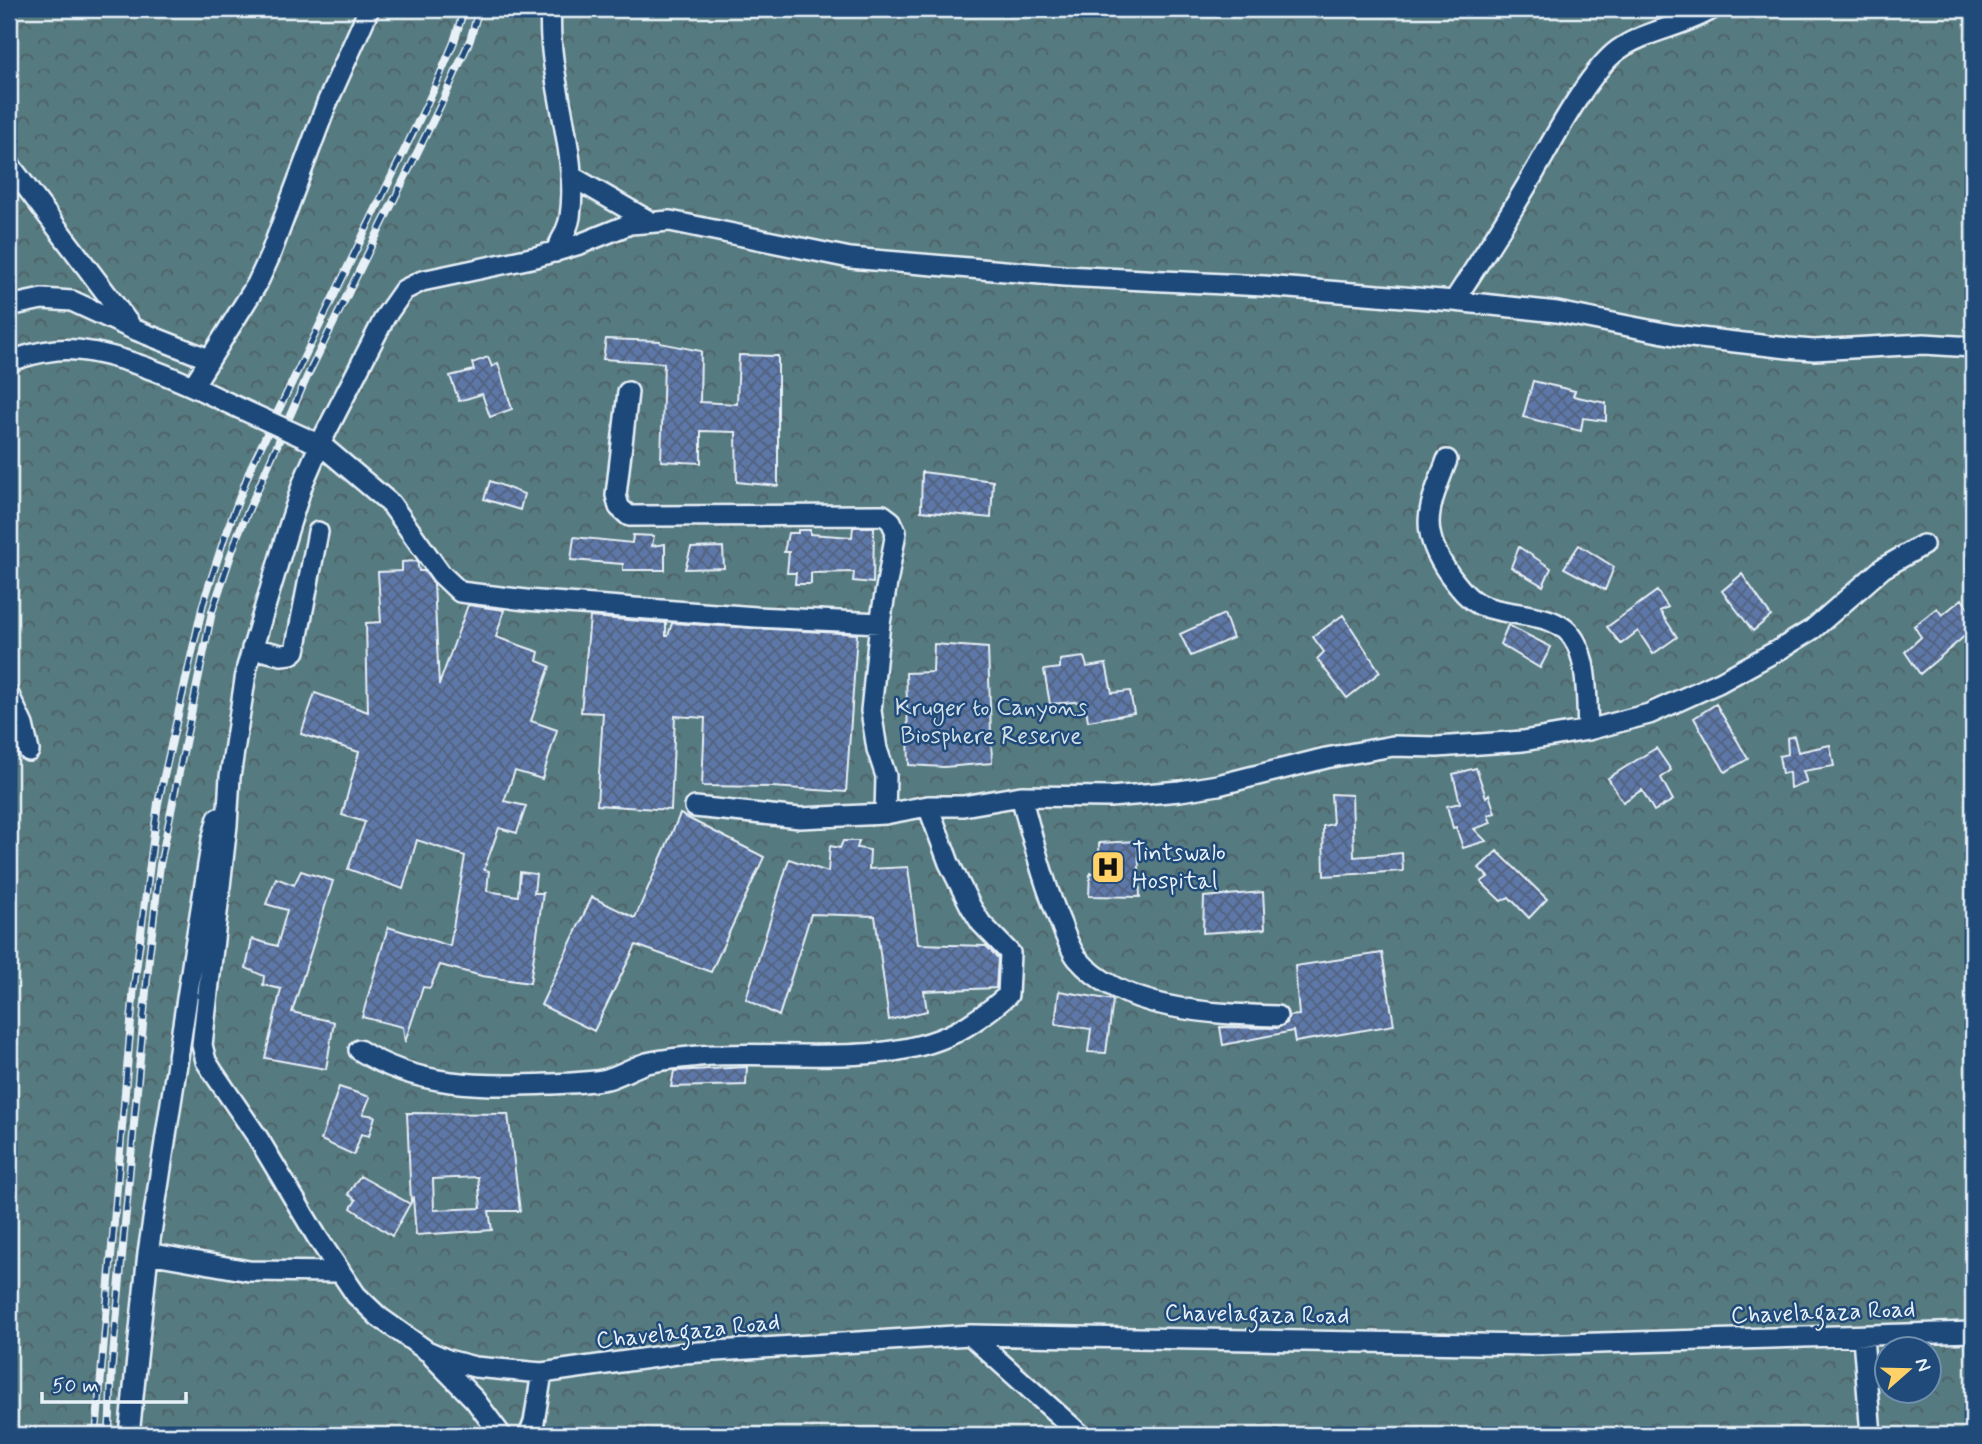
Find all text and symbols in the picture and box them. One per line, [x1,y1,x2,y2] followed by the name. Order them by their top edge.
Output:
[895,693,1088,752] park label: Kruger to Canyons Biosphere Reserve
[1132,838,1226,897] place label: Tintswalo Hospital
[1089,848,1127,886] hospital icon: Tintswalo Hospital
[1730,1294,1916,1335] street label: Chavelagaza Road
[1164,1298,1350,1335] street label: Chavelagaza Road
[594,1307,782,1360] street label: Chavelagaza Road
[1874,1336,1944,1406] north arrow
[1909,1354,1936,1375] text: N
[42,1360,186,1404] scale bar
[52,1372,99,1400] text: 50 m

